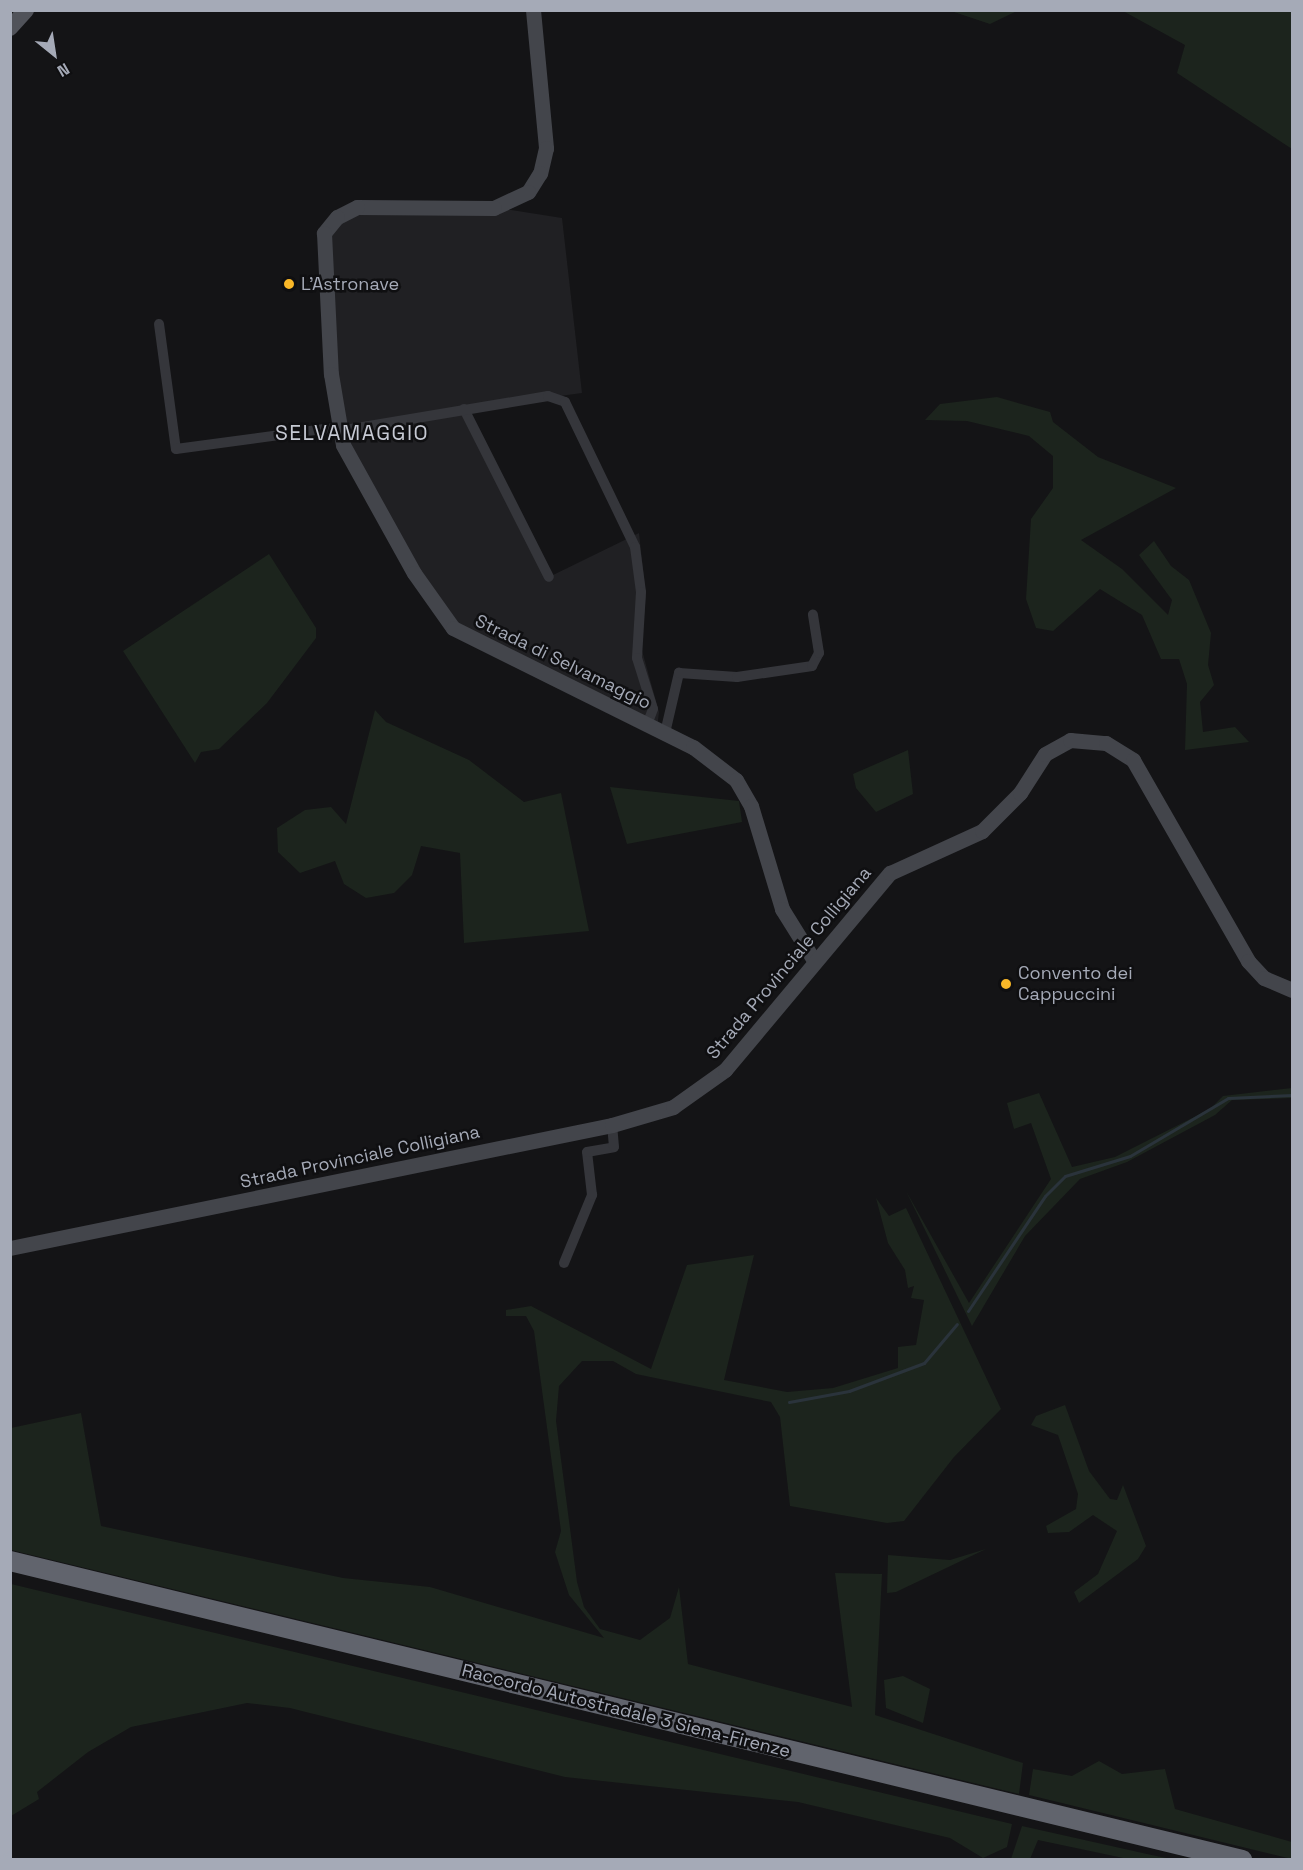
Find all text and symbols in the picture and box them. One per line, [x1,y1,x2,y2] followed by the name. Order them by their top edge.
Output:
[24,24,84,84] north arrow
[53,58,73,82] text: N
[301,273,399,295] place label: L'Astronave
[282,277,296,291] marker: L'Astronave
[275,420,429,446] district label: SELVAMAGGIO
[471,610,655,714] street label: Strada di Selvamaggio
[702,862,876,1064] street label: Strada Provinciale Colligiana
[1018,963,1133,1006] place label: Convento dei Cappuccini
[999,977,1013,991] marker: Convento dei Cappuccini
[238,1121,482,1193] street label: Strada Provinciale Colligiana
[459,1660,793,1762] street label: Raccordo Autostradale 3 Siena-Firenze

